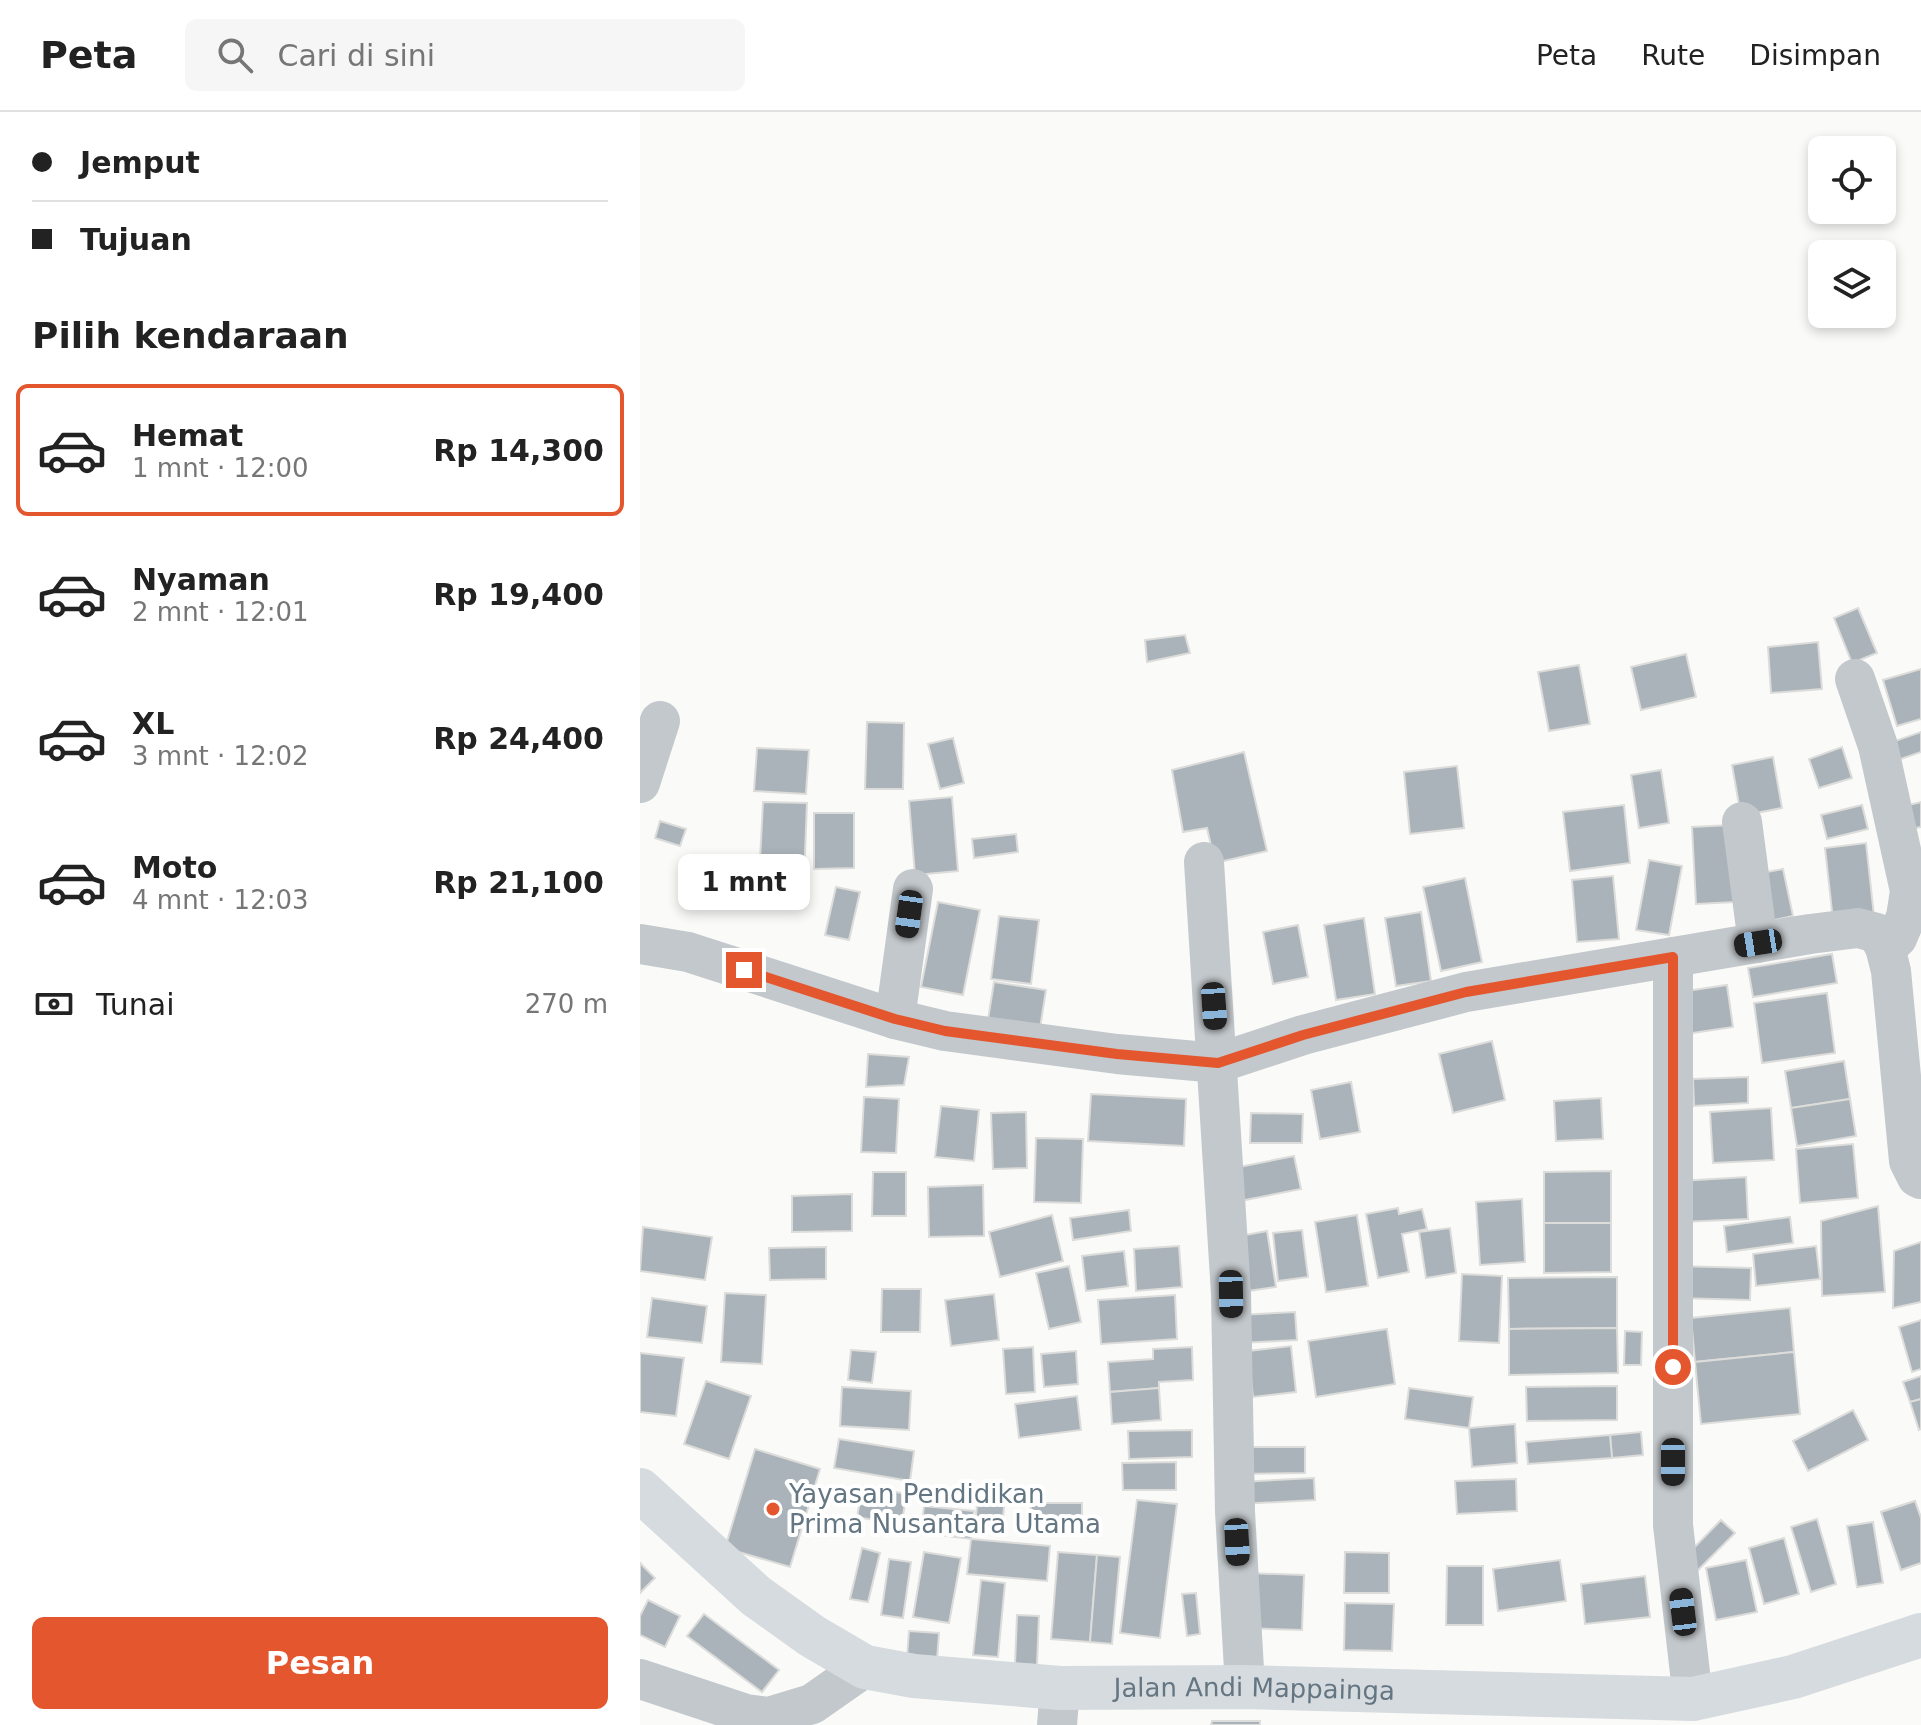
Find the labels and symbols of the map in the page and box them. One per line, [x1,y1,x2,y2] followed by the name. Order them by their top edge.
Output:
[678,854,810,910] callout: 1 mnt
[894,889,924,939] car
[1732,927,1784,959] car
[726,952,762,988] route end
[1200,981,1228,1031] car
[1219,1270,1243,1318] car
[1655,1349,1691,1385] route start
[1661,1438,1685,1486] car
[788,1479,1101,1539] place label: Yayasan Pendidikan Prima Nusantara Utama
[764,1500,782,1518] marker: Yayasan Pendidikan Prima Nusantara Utama
[1224,1517,1250,1567] car
[1668,1587,1698,1637] car
[1112,1672,1395,1706] street label: Jalan Andi Mappainga

